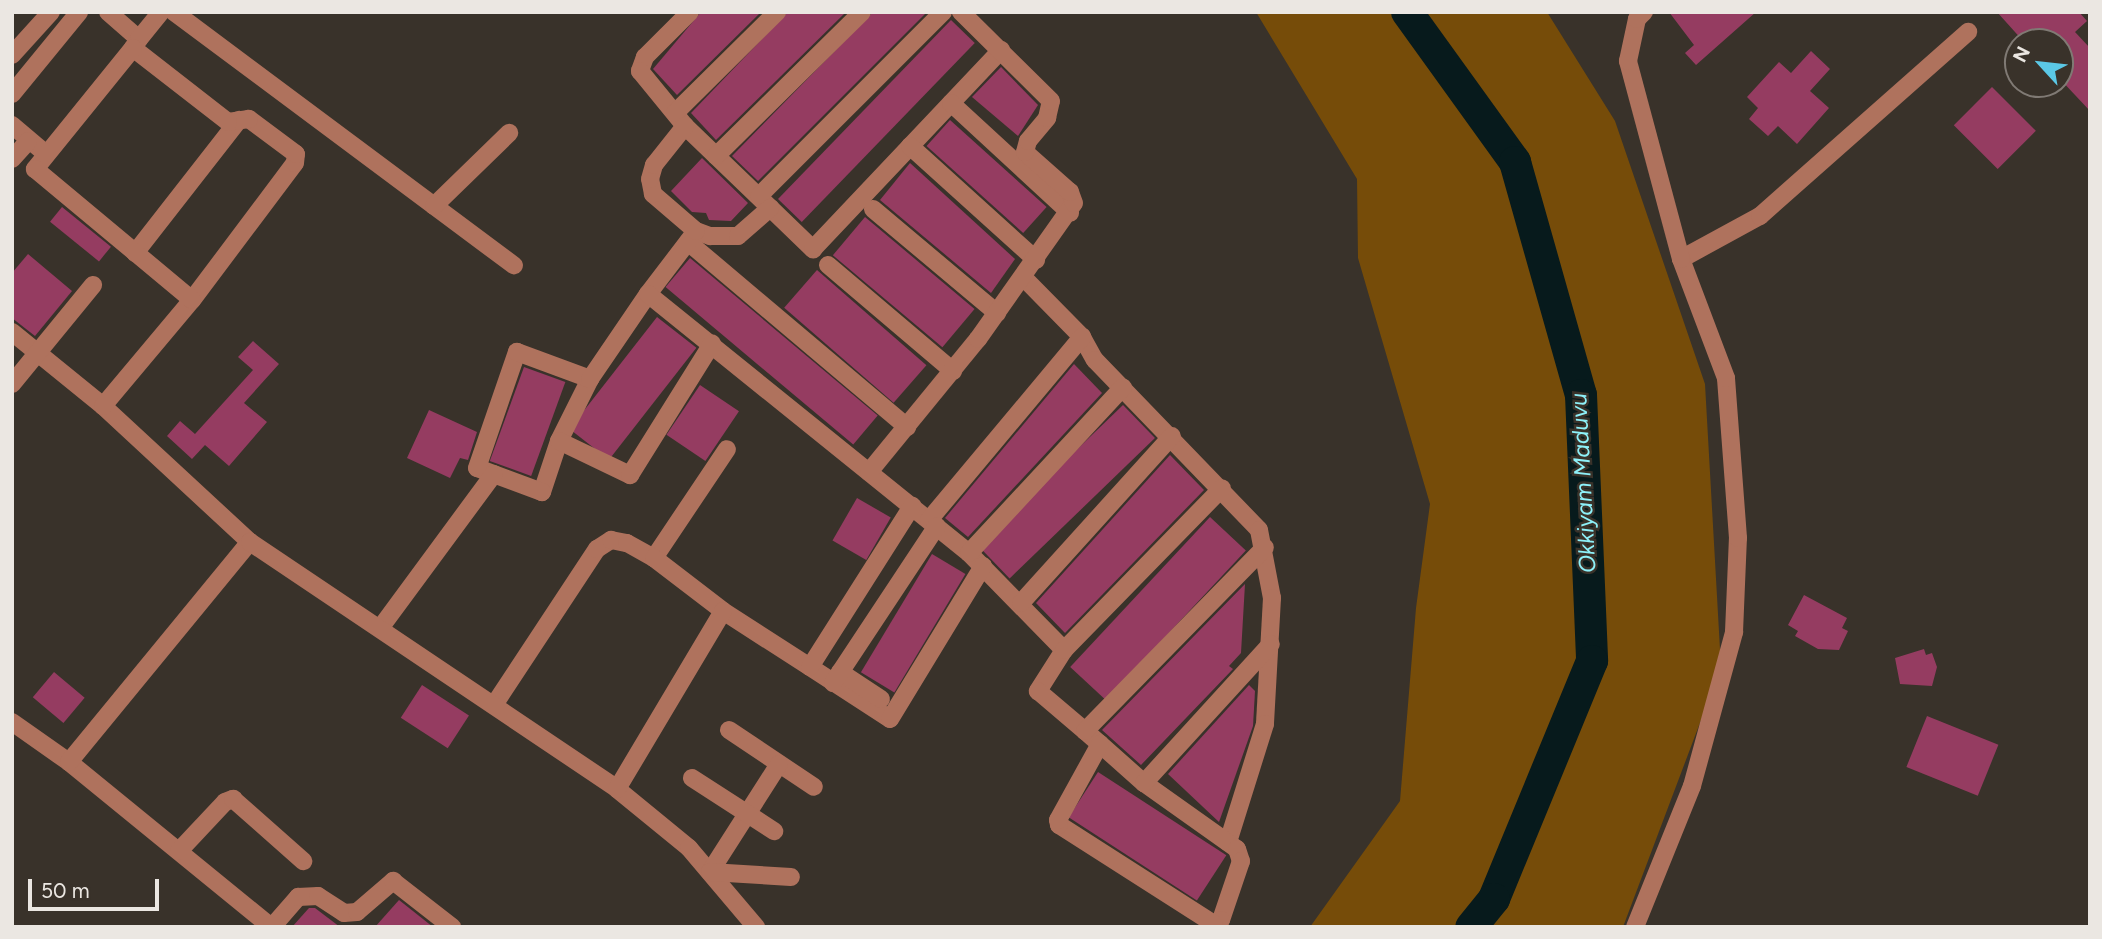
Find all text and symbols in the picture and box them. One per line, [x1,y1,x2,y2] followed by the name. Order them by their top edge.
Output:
[2004,28,2074,98] north arrow
[2008,42,2035,66] text: N
[1565,392,1601,574] water label: Okkiyam Maduvu
[32,866,163,910] scale bar
[41,878,90,903] text: 50 m

